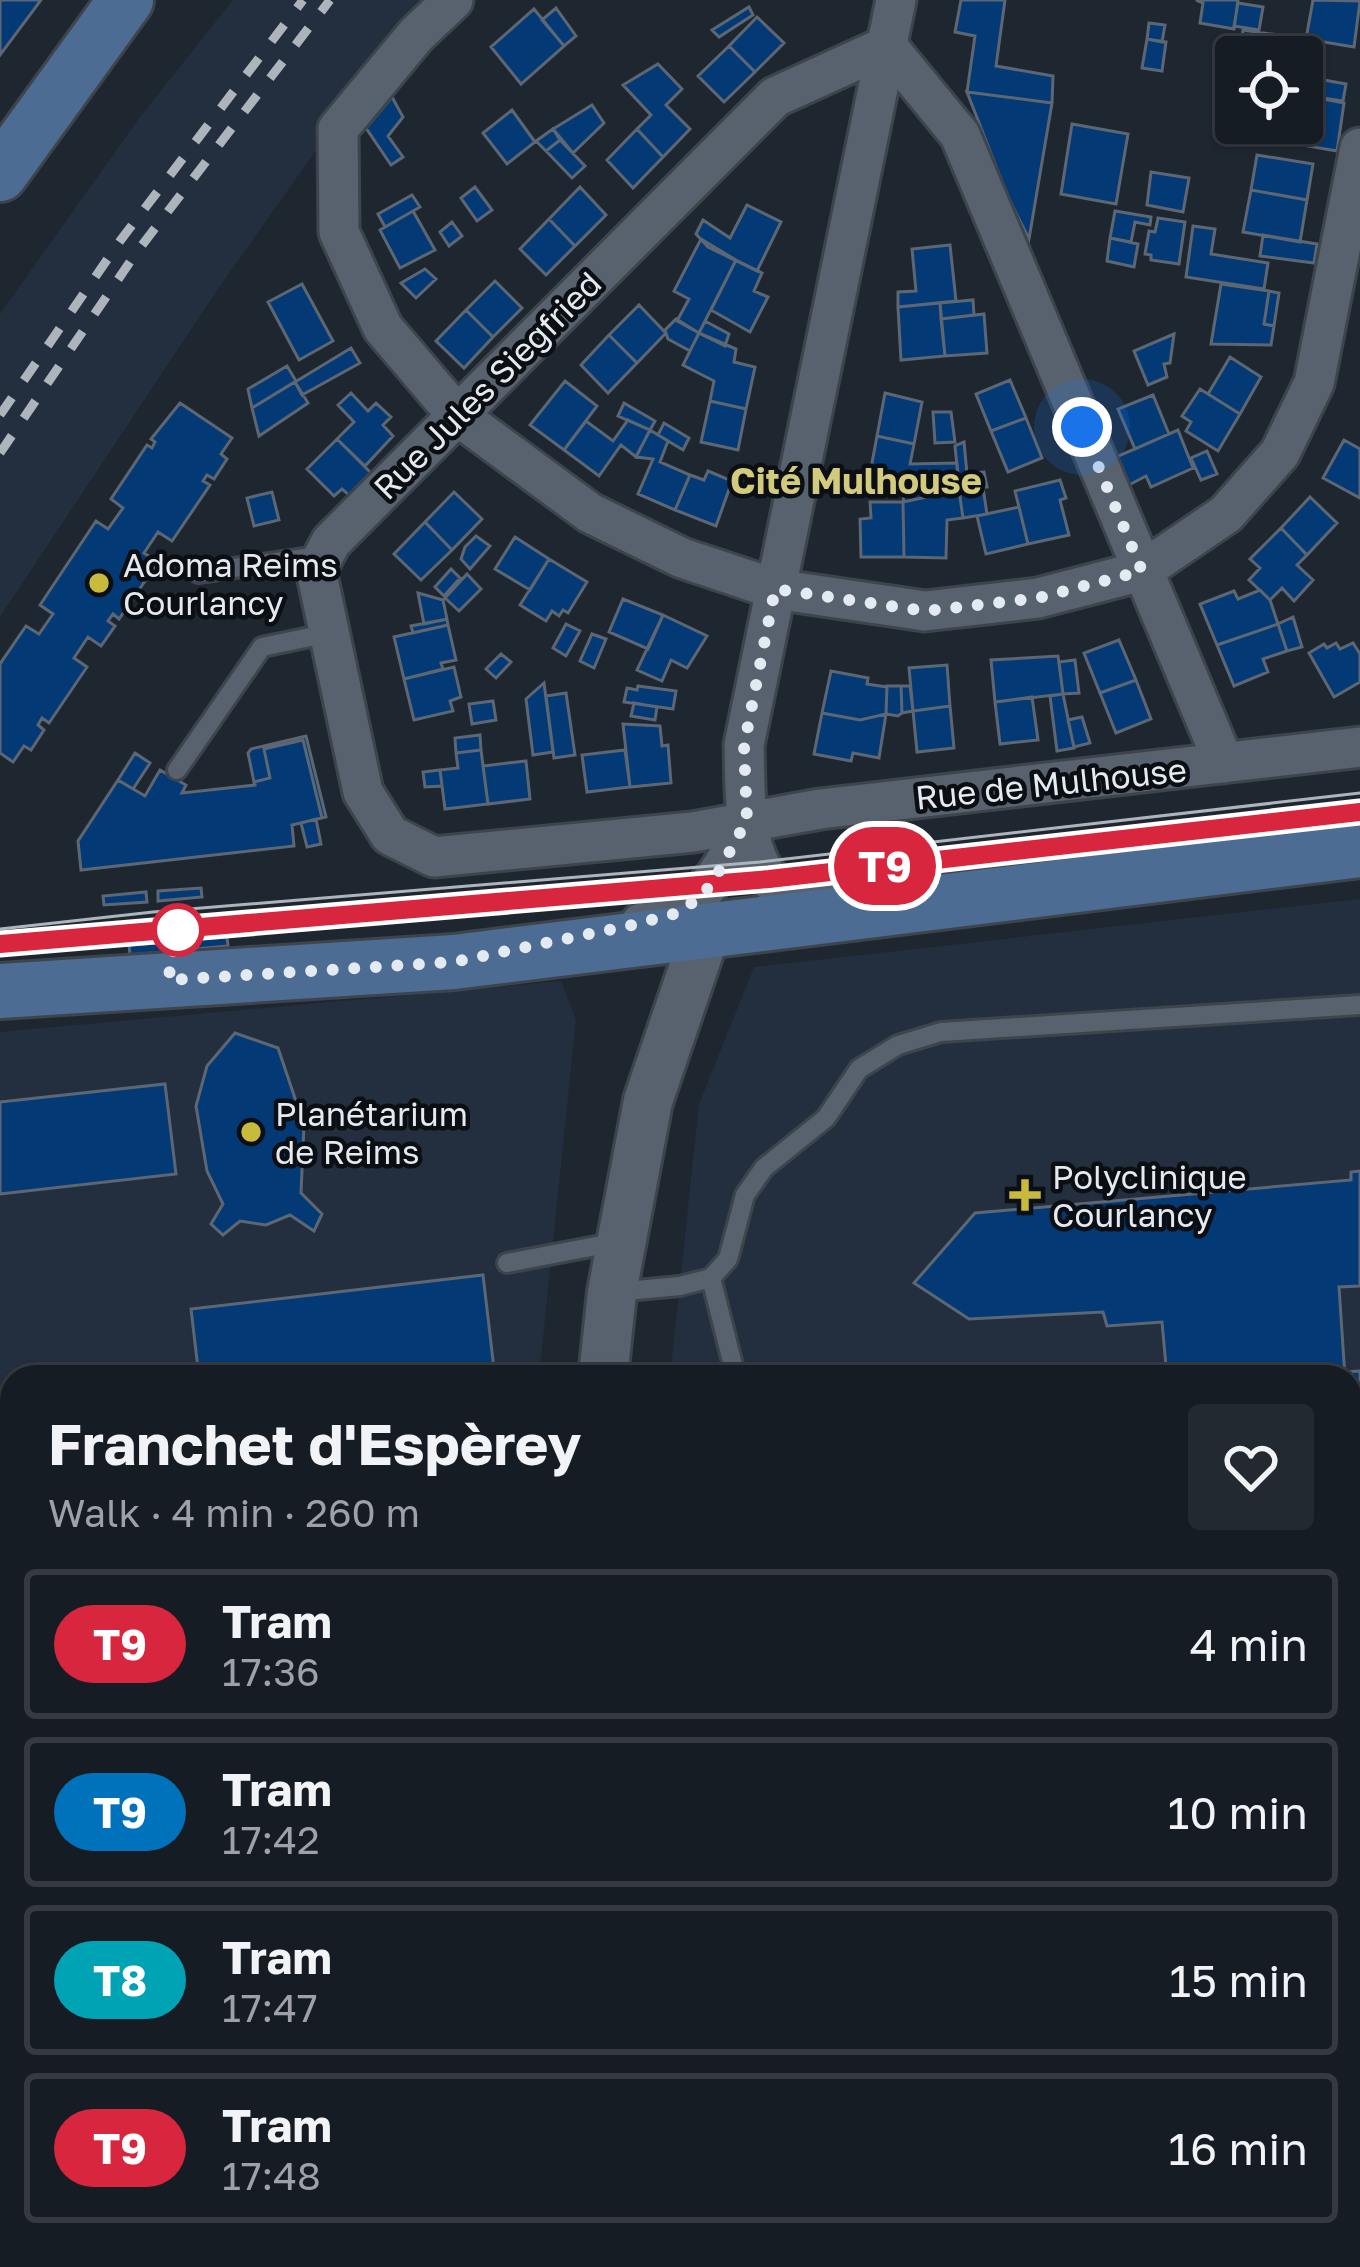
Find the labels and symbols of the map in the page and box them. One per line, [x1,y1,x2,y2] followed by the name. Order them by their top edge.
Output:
[365,263,609,507] street label: Rue Jules Siegfried
[1052,397,1112,457] your location
[730,459,982,502] district label: Cité Mulhouse
[123,545,338,622] place label: Adoma Reims Courlancy
[86,570,112,596] marker: Adoma Reims Courlancy
[913,749,1189,817] street label: Rue de Mulhouse
[831,827,939,905] line badge: T9
[153,905,203,955] unlabelled marker
[275,1094,468,1171] place label: Planétarium de Reims
[238,1119,264,1145] marker: Planétarium de Reims
[1052,1157,1247,1234] place label: Polyclinique Courlancy
[1009,1179,1041,1211] marker: Polyclinique Courlancy

